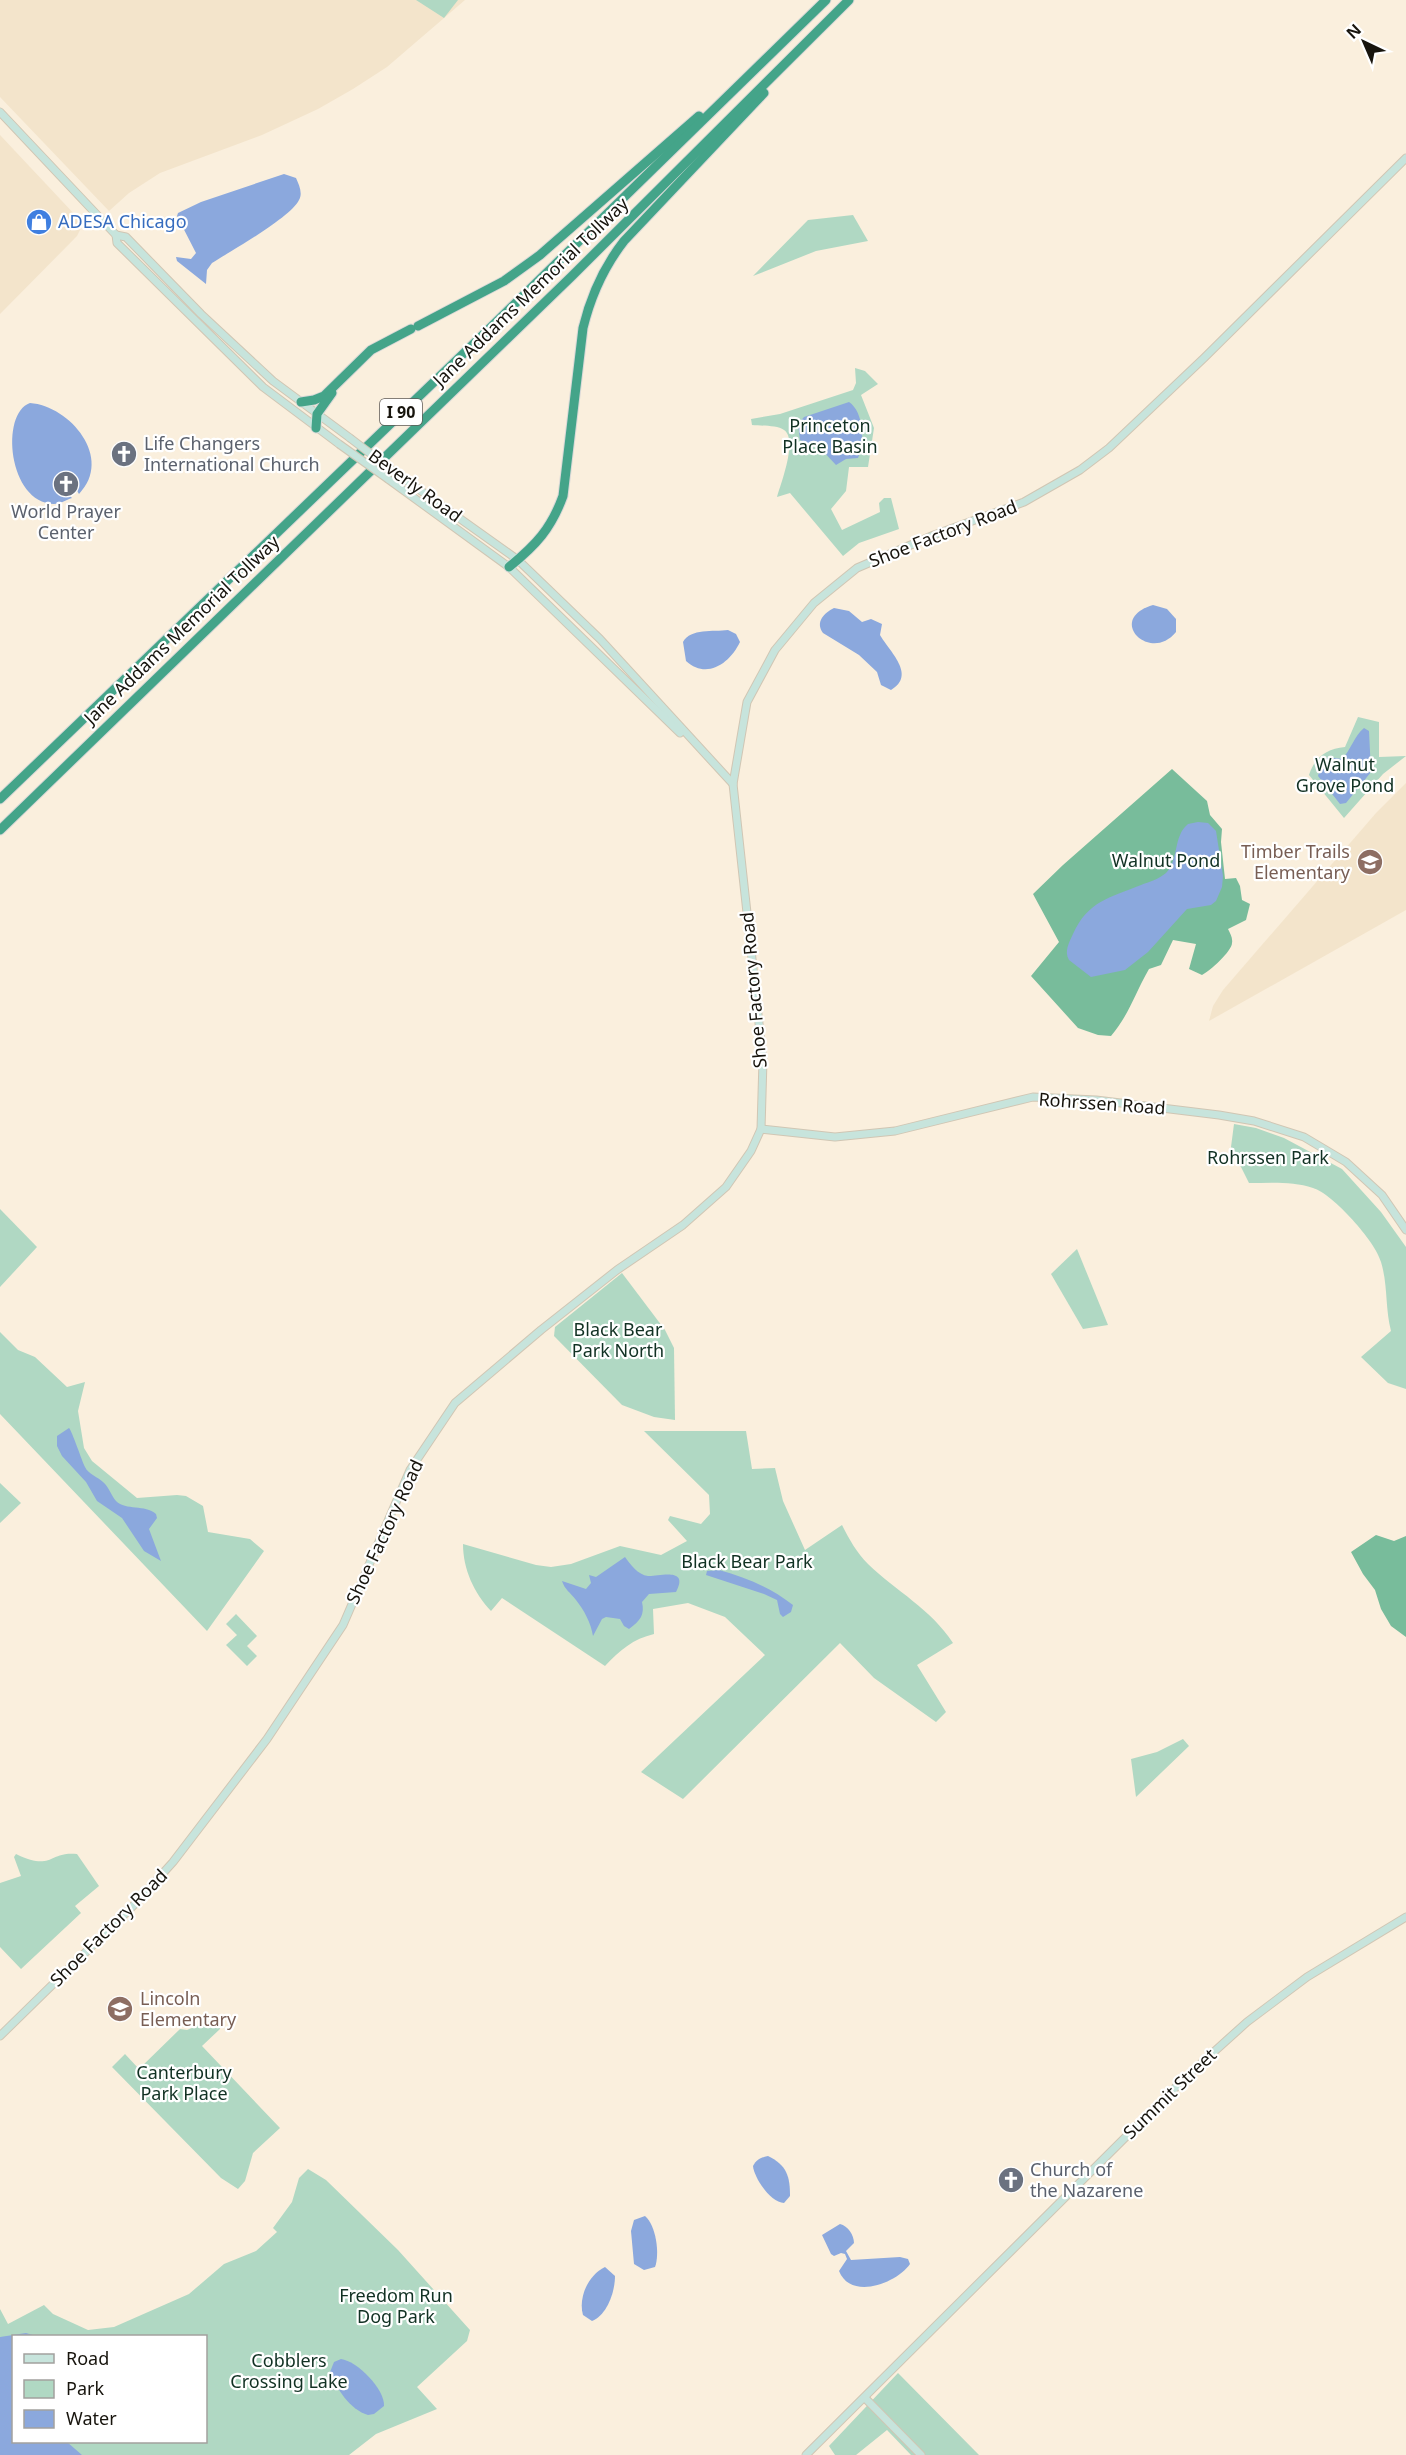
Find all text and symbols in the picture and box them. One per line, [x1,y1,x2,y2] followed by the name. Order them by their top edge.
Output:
[1334,12,1394,72] north arrow
[1341,19,1366,44] text: N
[426,191,634,393] street label: Jane Addams Memorial Tollway
[24,207,54,237] shop icon: ADESA Chicago
[58,209,187,233] place label: ADESA Chicago
[380,399,422,425] road number: I 90
[782,413,878,458] park label: Princeton Place Basin
[144,431,320,476] place label: Life Changers International Church
[109,439,139,469] church icon: Life Changers International Church
[364,443,467,527] street label: Beverly Road
[51,469,81,499] church icon: World Prayer Center
[865,494,1020,572] street label: Shoe Factory Road
[11,499,122,544] place label: World Prayer Center
[77,529,285,731] street label: Jane Addams Memorial Tollway
[1296,752,1394,797] park label: Walnut Grove Pond
[1241,839,1351,884] place label: Timber Trails Elementary
[1355,847,1385,877] school or university icon: Timber Trails Elementary
[1112,848,1220,872] park label: Walnut Pond
[734,911,772,1069] street label: Shoe Factory Road
[1038,1087,1166,1119] street label: Rohrssen Road
[1207,1145,1329,1169] park label: Rohrssen Park
[572,1317,664,1362] park label: Black Bear Park North
[340,1455,428,1608] street label: Shoe Factory Road
[681,1549,813,1573] park label: Black Bear Park
[44,1863,172,1991] street label: Shoe Factory Road
[140,1986,237,2031] place label: Lincoln Elementary
[105,1994,135,2024] school or university icon: Lincoln Elementary
[1118,2042,1221,2144] street label: Summit Street
[136,2060,233,2105] park label: Canterbury Park Place
[1030,2157,1143,2202] place label: Church of the Nazarene
[996,2165,1026,2195] church icon: Church of the Nazarene
[339,2283,453,2328] park label: Freedom Run Dog Park
[12,2335,207,2443] legend
[66,2346,109,2370] text: Road
[230,2348,348,2393] park label: Cobblers Crossing Lake
[66,2376,104,2400] text: Park
[66,2406,117,2430] text: Water

